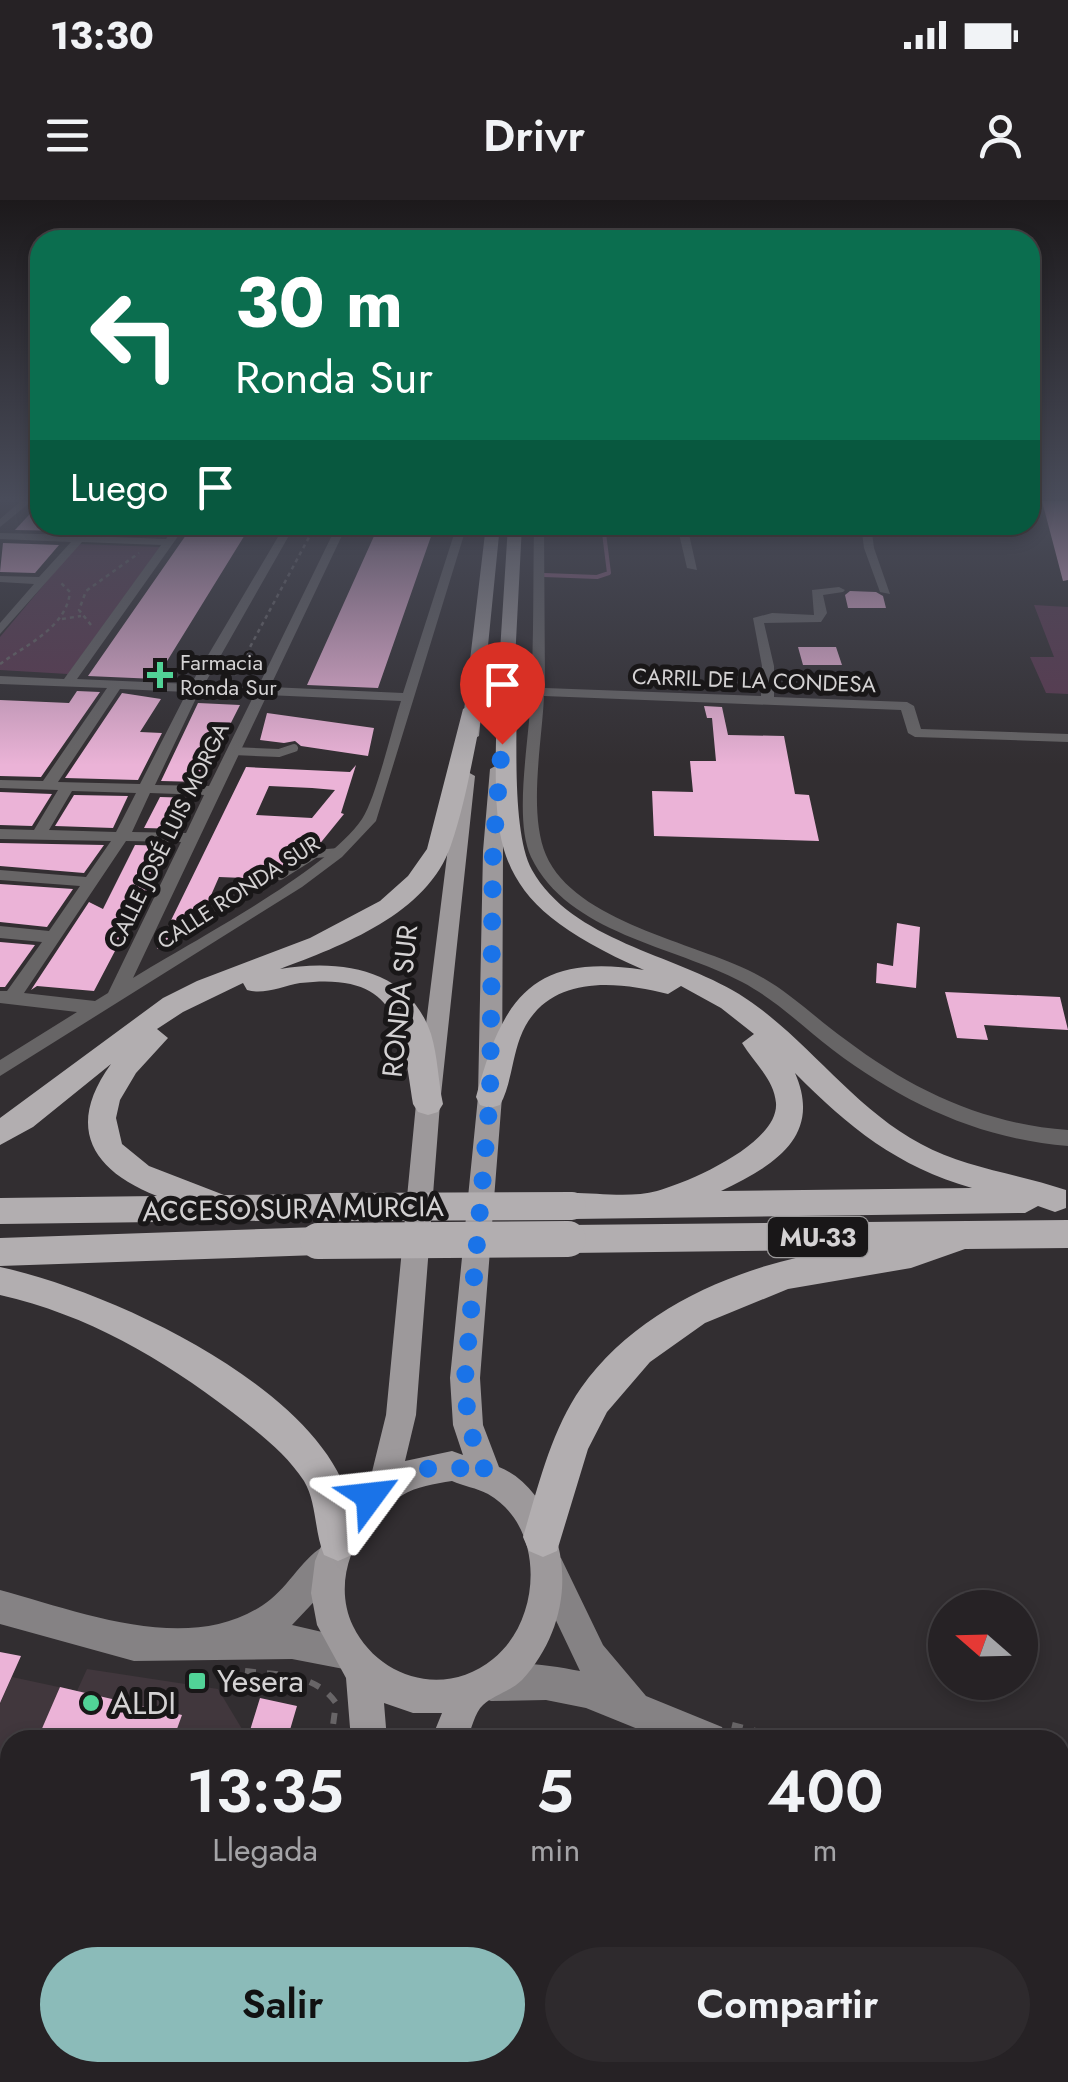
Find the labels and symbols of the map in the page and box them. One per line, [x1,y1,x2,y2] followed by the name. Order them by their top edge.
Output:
[460,642,545,745] pin
[180,646,277,703] place label: Farmacia Ronda Sur
[631,660,877,700] street label: CARRIL DE LA CONDESA
[149,664,171,686] marker: Farmacia Ronda Sur
[99,716,237,953] street label: CALLE JOSÉ LUIS MORGA
[150,827,326,957] street label: CALLE RONDA SUR
[372,922,428,1079] street label: RONDA SUR
[142,1186,445,1232] street label: ACCESO SUR A MURCIA
[768,1217,868,1257] road number: MU-33
[318,1444,422,1548] position arrow
[928,1590,1038,1700] north arrow
[217,1658,304,1704] place label: Yesera
[186,1670,208,1692] marker: Yesera
[111,1680,176,1726] place label: ALDI
[80,1692,102,1714] marker: ALDI

